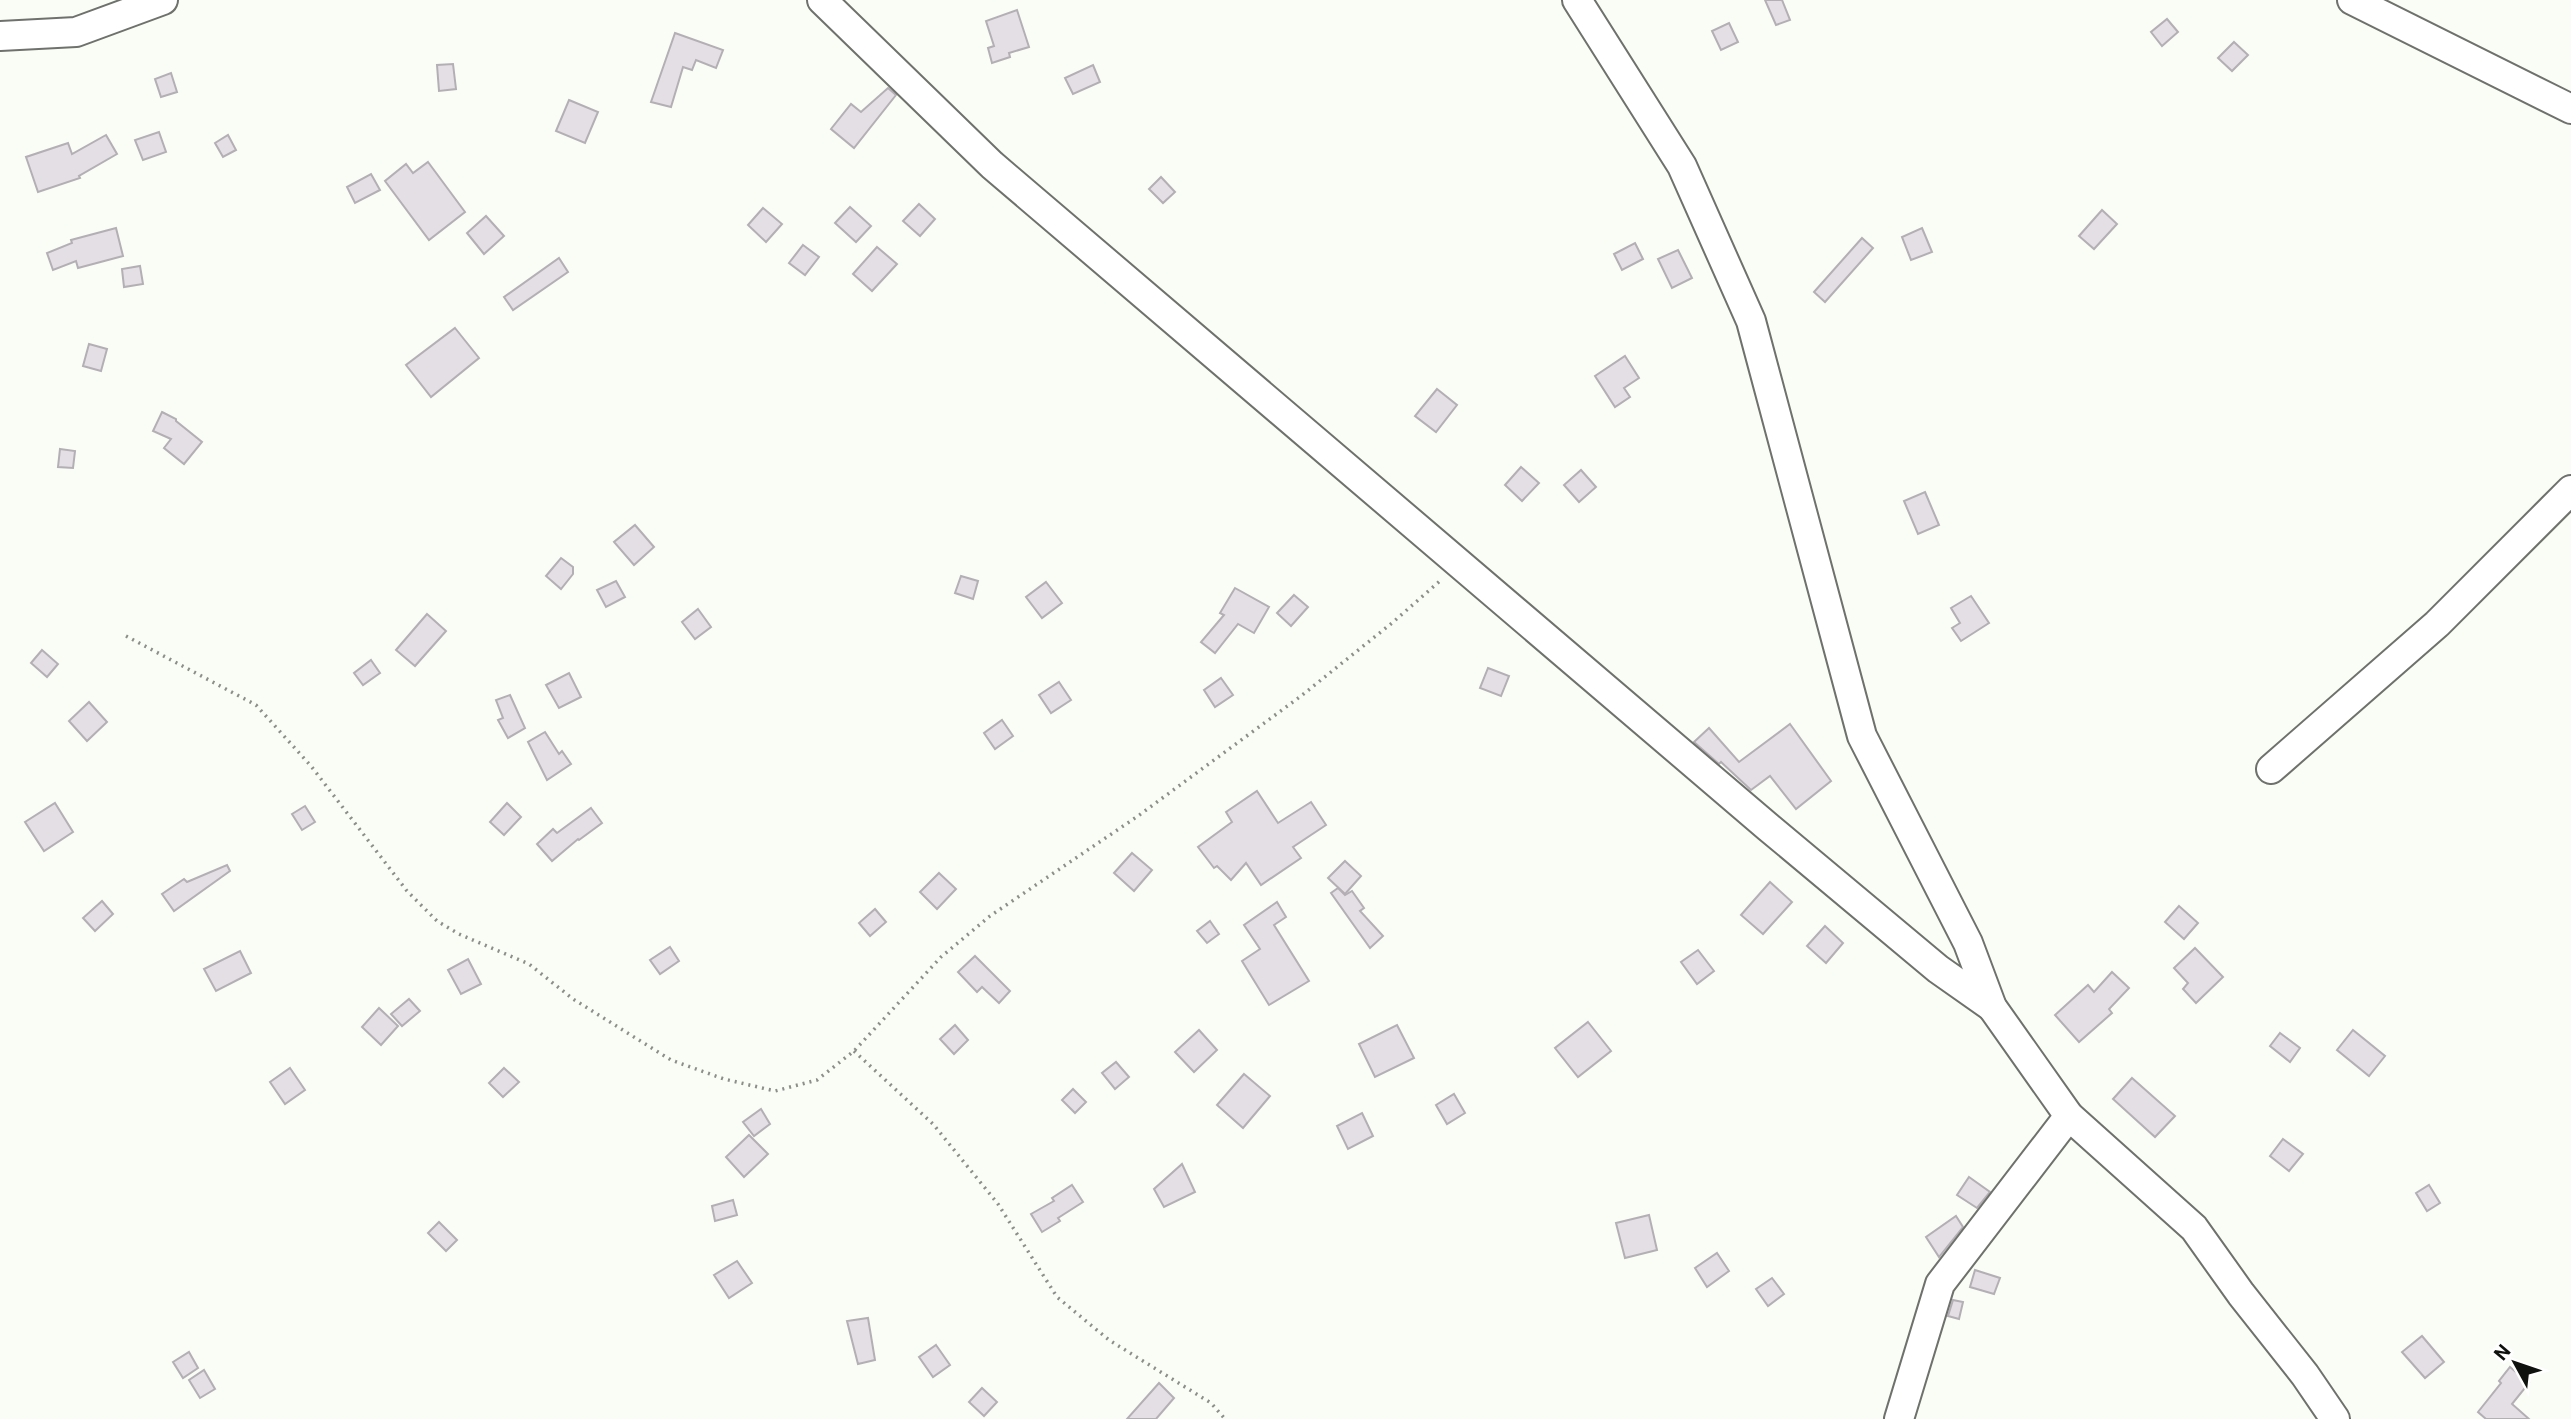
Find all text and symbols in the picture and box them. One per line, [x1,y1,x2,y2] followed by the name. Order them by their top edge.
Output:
[2480,1328,2550,1398] north arrow
[2489,1340,2515,1365] text: N

